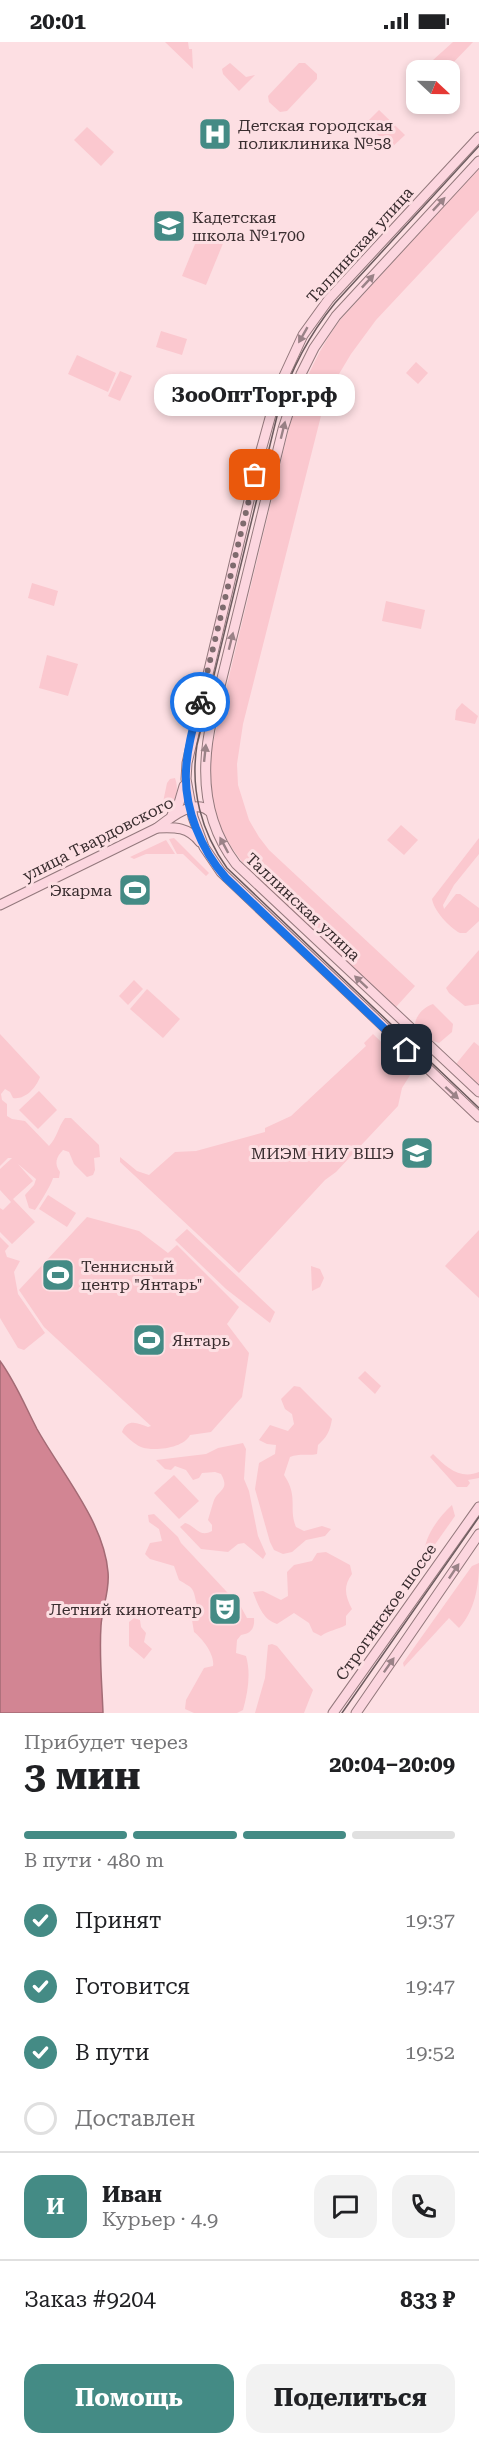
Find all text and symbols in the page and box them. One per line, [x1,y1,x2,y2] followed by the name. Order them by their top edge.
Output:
[30,9,86,34] text: 20:01
[406,60,460,114] north arrow
[406,60,460,114] map controls
[197,116,233,152] hospital icon: Детская городская поликлиника №58
[238,116,393,153] place label: Детская городская поликлиника №58
[303,183,417,307] street label: Таллинская улица
[432,197,445,212] one-way arrow
[151,208,187,244] school or university icon: Кадетская школа №1700
[192,208,305,245] place label: Кадетская школа №1700
[360,275,374,289] one-way arrow
[298,327,308,344] one-way arrow
[154,373,356,415] callout: ЗооОптТорг.рф
[171,383,338,407] text: ЗооОптТорг.рф
[279,421,289,439] one-way arrow
[229,449,280,500] pin
[238,458,271,491] icon: bag
[227,632,237,650] one-way arrow
[170,672,230,732] courier
[184,686,217,719] icon: bike
[201,744,210,763] one-way arrow
[19,793,177,885] street label: улица Твардовского
[219,836,229,853] one-way arrow
[242,849,364,965] street label: Таллинская улица
[117,872,153,908] sports icon: Экарма
[50,881,112,900] place label: Экарма
[354,976,369,989] one-way arrow
[381,1024,432,1075] pin
[390,1033,423,1066] icon: home
[445,1086,460,1100] one-way arrow
[399,1135,435,1171] school or university icon: МИЭМ НИУ ВШЭ
[251,1144,394,1163] place label: МИЭМ НИУ ВШЭ
[40,1257,76,1293] sports icon: Теннисный центр "Янтарь"
[81,1257,203,1294] place label: Теннисный центр "Янтарь"
[131,1322,167,1358] sports icon: Янтарь
[172,1331,230,1350] place label: Янтарь
[332,1540,440,1684] street label: Строгинское шоссе
[448,1563,460,1579] one-way arrow
[207,1591,243,1627] theatre icon: Летний кинотеатр
[49,1600,202,1619] place label: Летний кинотеатр
[383,1657,394,1673] one-way arrow
[24,1730,188,1754] text: Прибудет через
[329,1752,455,1777] text: 20:04–20:09
[24,1753,141,1799] text: 3 мин
[24,1848,164,1872] text: В пути · 480 m
[24,1904,57,1937] icon: check
[75,1908,162,1933] text: Принят
[405,1908,455,1932] text: 19:37
[24,1970,57,2003] icon: check
[75,1974,190,1999] text: Готовится
[405,1974,455,1998] text: 19:47
[24,2036,57,2069] icon: check
[75,2040,150,2065] text: В пути
[405,2040,455,2064] text: 19:52
[75,2106,195,2131] text: Доставлен
[314,2175,377,2238] button: chat
[392,2175,455,2238] button: phone
[102,2182,162,2207] text: Иван
[46,2194,65,2219] text: И
[102,2207,218,2231] text: Курьер · 4.9
[24,2287,156,2312] text: Заказ #9204
[400,2287,455,2312] text: 833 ₽
[24,2364,234,2433] button: Помощь
[246,2364,455,2433] button: Поделиться

